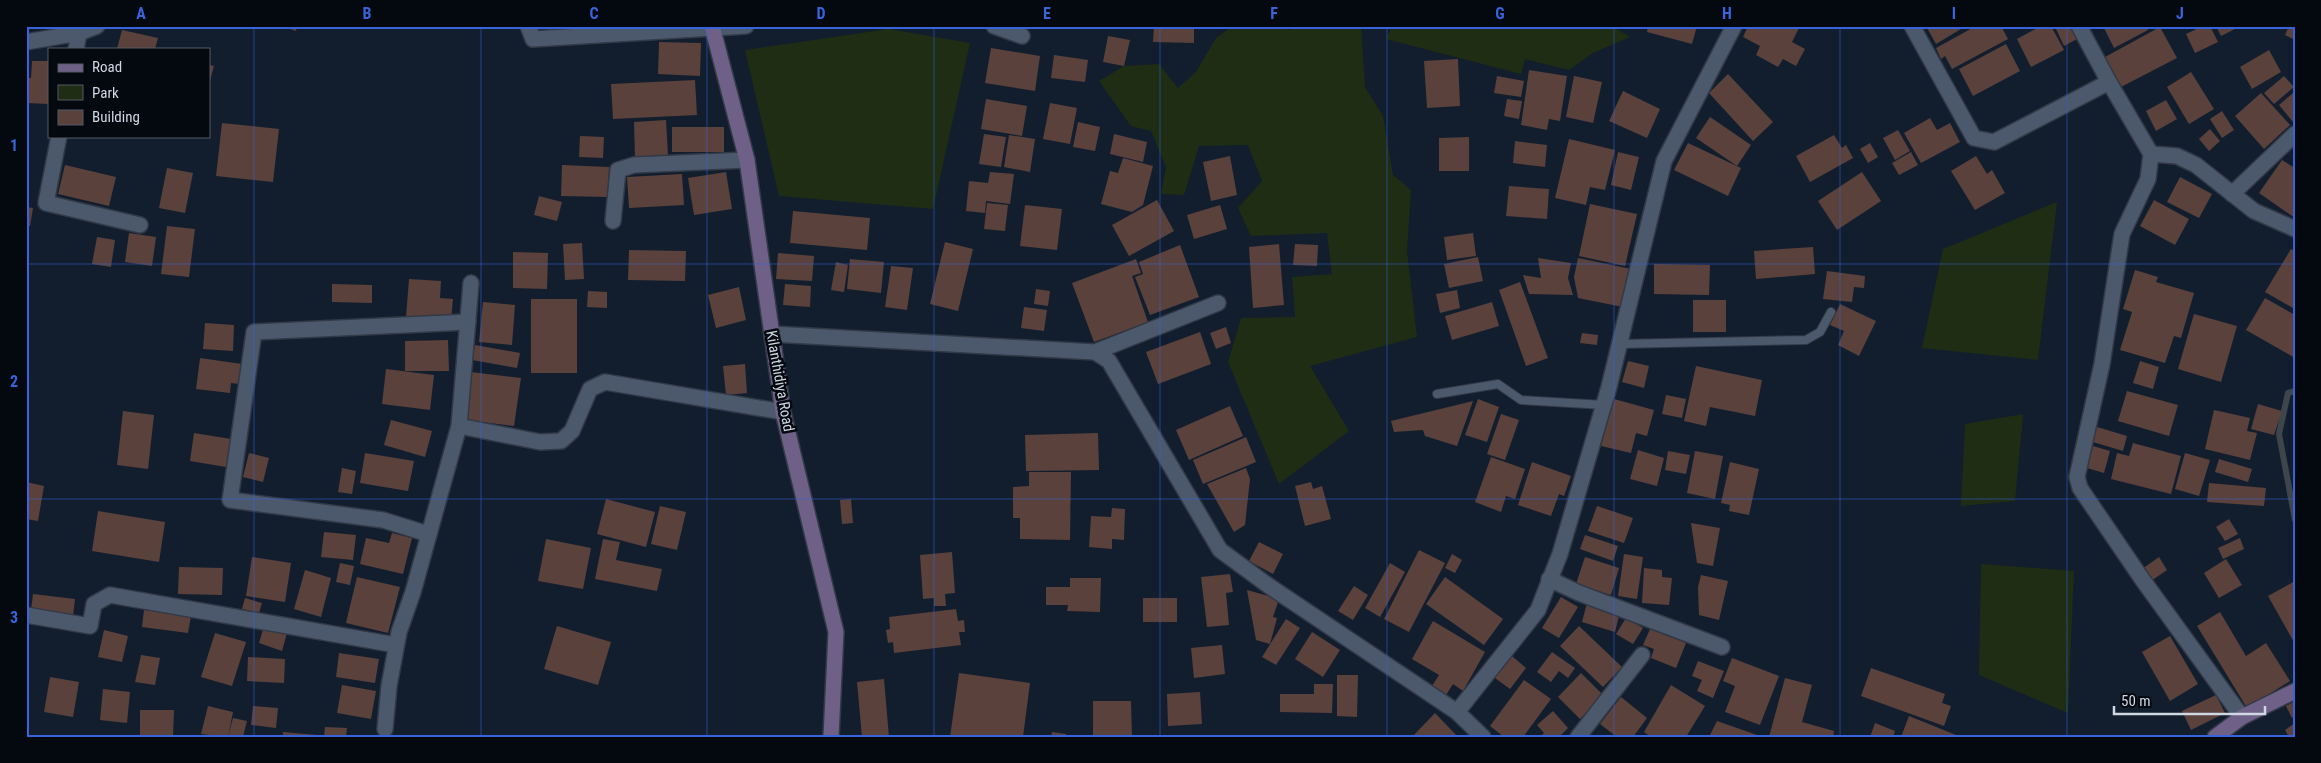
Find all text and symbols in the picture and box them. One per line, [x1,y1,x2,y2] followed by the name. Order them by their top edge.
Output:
[136,4,146,23] text: A
[363,4,372,23] text: B
[589,4,599,23] text: C
[816,4,826,23] text: D
[1043,4,1051,23] text: E
[1270,4,1278,23] text: F
[1495,4,1505,23] text: G
[1722,4,1732,23] text: H
[1952,4,1956,23] text: I
[2176,4,2184,23] text: J
[48,48,210,138] legend
[92,58,122,76] text: Road
[92,84,119,102] text: Park
[92,108,140,126] text: Building
[10,136,18,155] text: 1
[762,329,798,433] street label: Kilanthidiya Road
[10,372,18,391] text: 2
[10,608,18,627] text: 3
[2114,683,2265,715] scale bar
[2121,692,2151,710] text: 50 m

